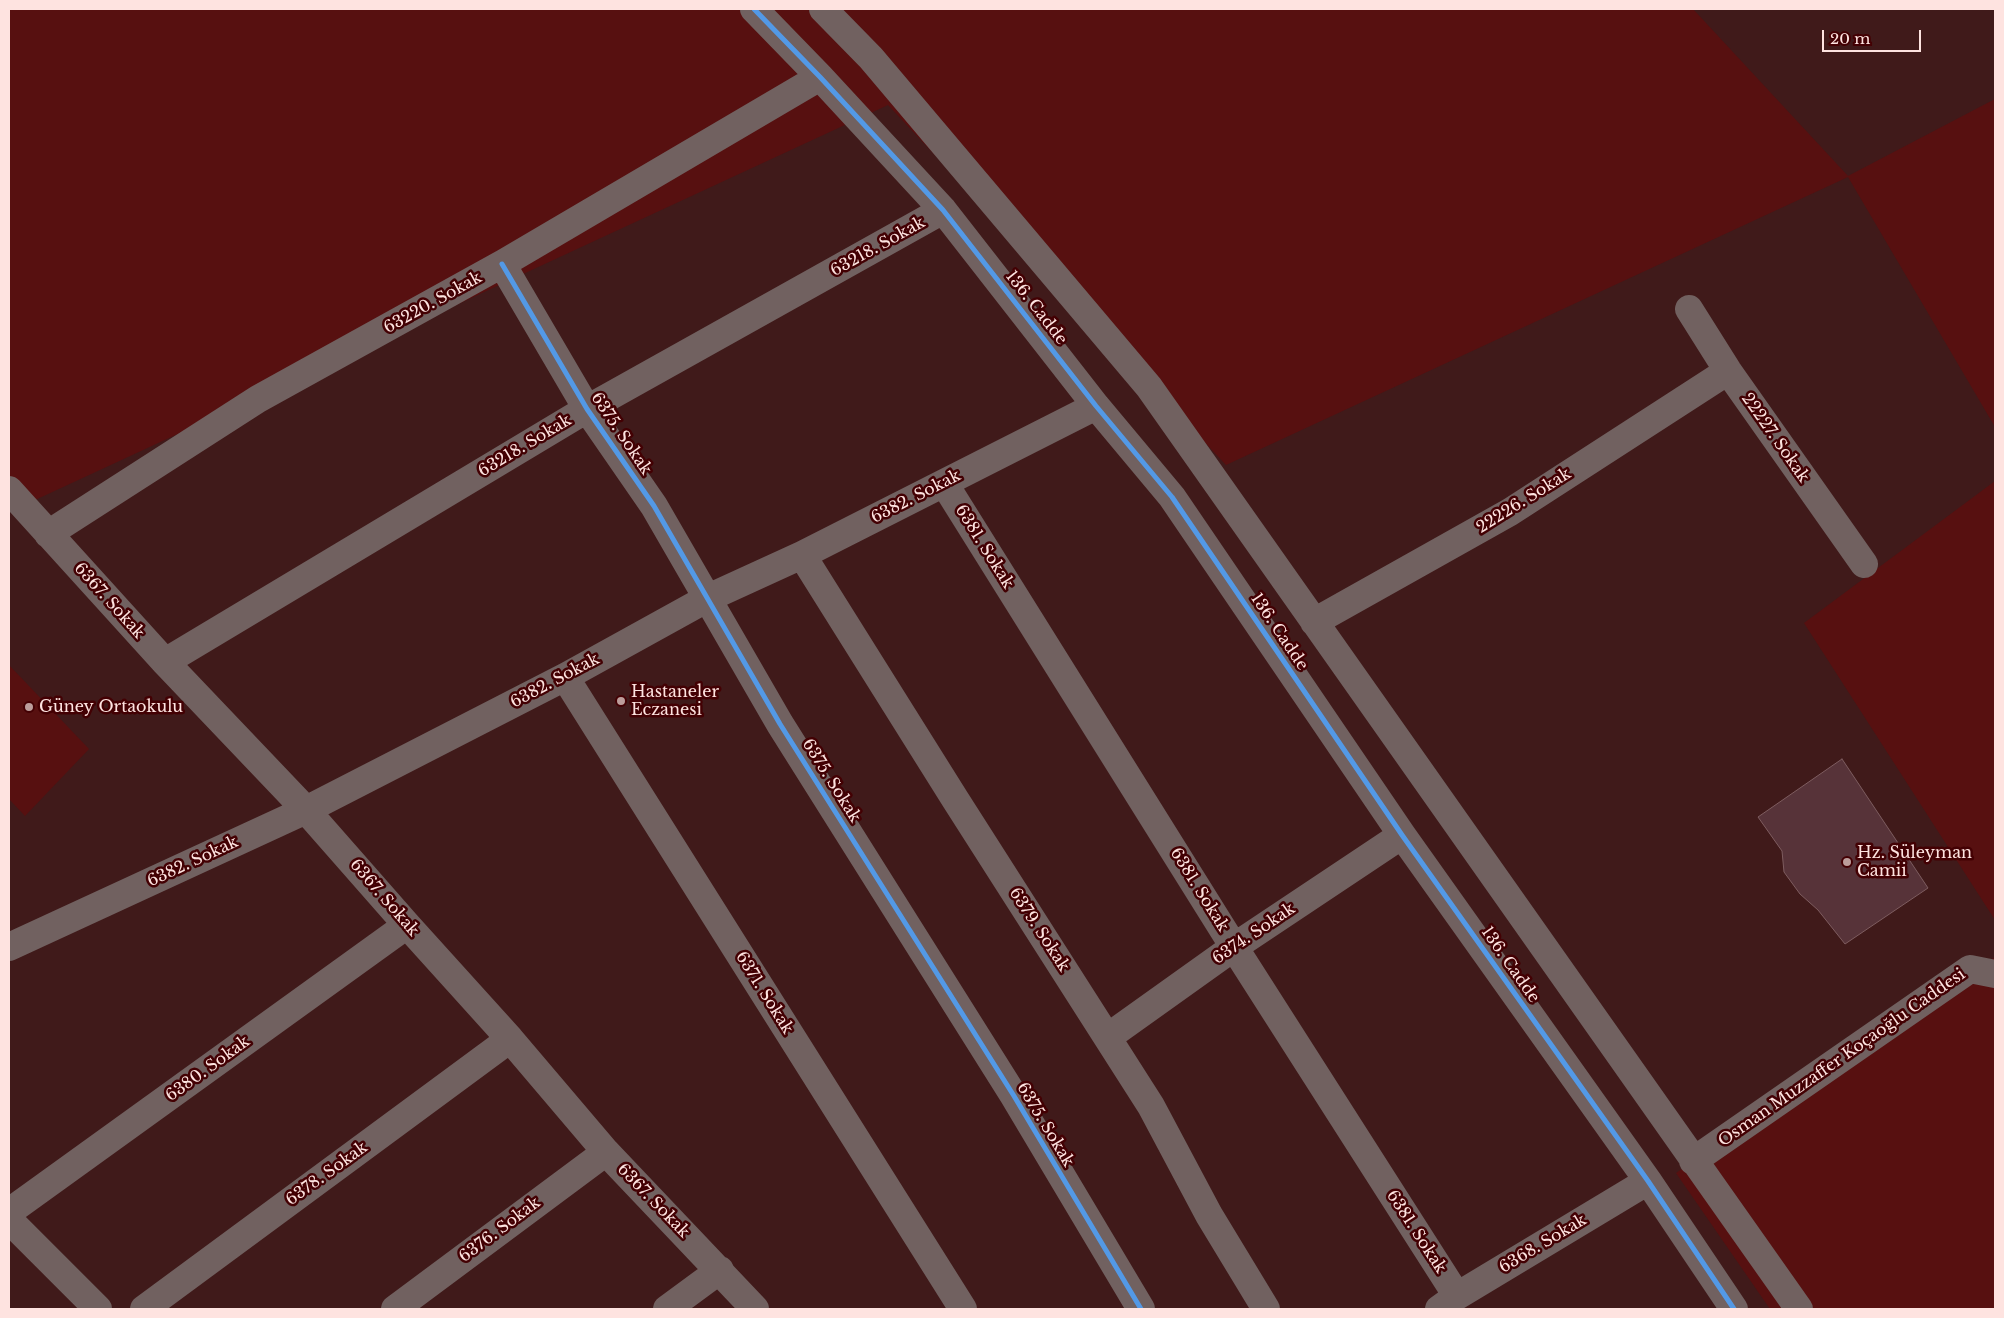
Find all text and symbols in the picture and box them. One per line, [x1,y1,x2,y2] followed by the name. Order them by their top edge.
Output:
[1824,20,1923,52] scale bar
[1830,29,1870,48] text: 20 m
[827,213,929,281] street label: 63218. Sokak
[1001,267,1071,349] street label: 136. Cadde
[381,268,485,338] street label: 63220. Sokak
[586,389,656,479] street label: 6375. Sokak
[1737,390,1813,486] street label: 22227. Sokak
[475,411,575,481] street label: 63218. Sokak
[1473,464,1575,538] street label: 22226. Sokak
[868,466,964,528] street label: 6382. Sokak
[951,502,1017,592] street label: 6381. Sokak
[70,559,148,643] street label: 6367. Sokak
[1246,590,1312,674] street label: 136. Cadde
[507,650,603,712] street label: 6382. Sokak
[631,682,719,720] place label: Hastaneler Eczanesi
[615,695,627,707] marker: Hastaneler Eczanesi
[39,697,183,717] place label: Güney Ortaokulu
[23,701,35,713] marker: Güney Ortaokulu
[798,736,864,826] street label: 6375. Sokak
[145,833,241,891] street label: 6382. Sokak
[1857,843,1972,881] place label: Hz. Süleyman Camii
[1166,845,1232,935] street label: 6381. Sokak
[345,856,423,940] street label: 6367. Sokak
[1841,856,1853,868] marker: Hz. Süleyman Camii
[1005,884,1073,976] street label: 6379. Sokak
[1209,899,1299,969] street label: 6374. Sokak
[1477,923,1543,1007] street label: 136. Cadde
[731,948,797,1038] street label: 6371. Sokak
[1715,965,1969,1151] street label: Osman Muzzaffer Koçaoğlu Caddesi
[162,1032,254,1106] street label: 6380. Sokak
[1012,1079,1078,1171] street label: 6375. Sokak
[282,1138,372,1210] street label: 6378. Sokak
[613,1160,693,1242] street label: 6367. Sokak
[1382,1187,1450,1277] street label: 6381. Sokak
[456,1193,544,1267] street label: 6376. Sokak
[1496,1210,1590,1278] street label: 6368. Sokak

